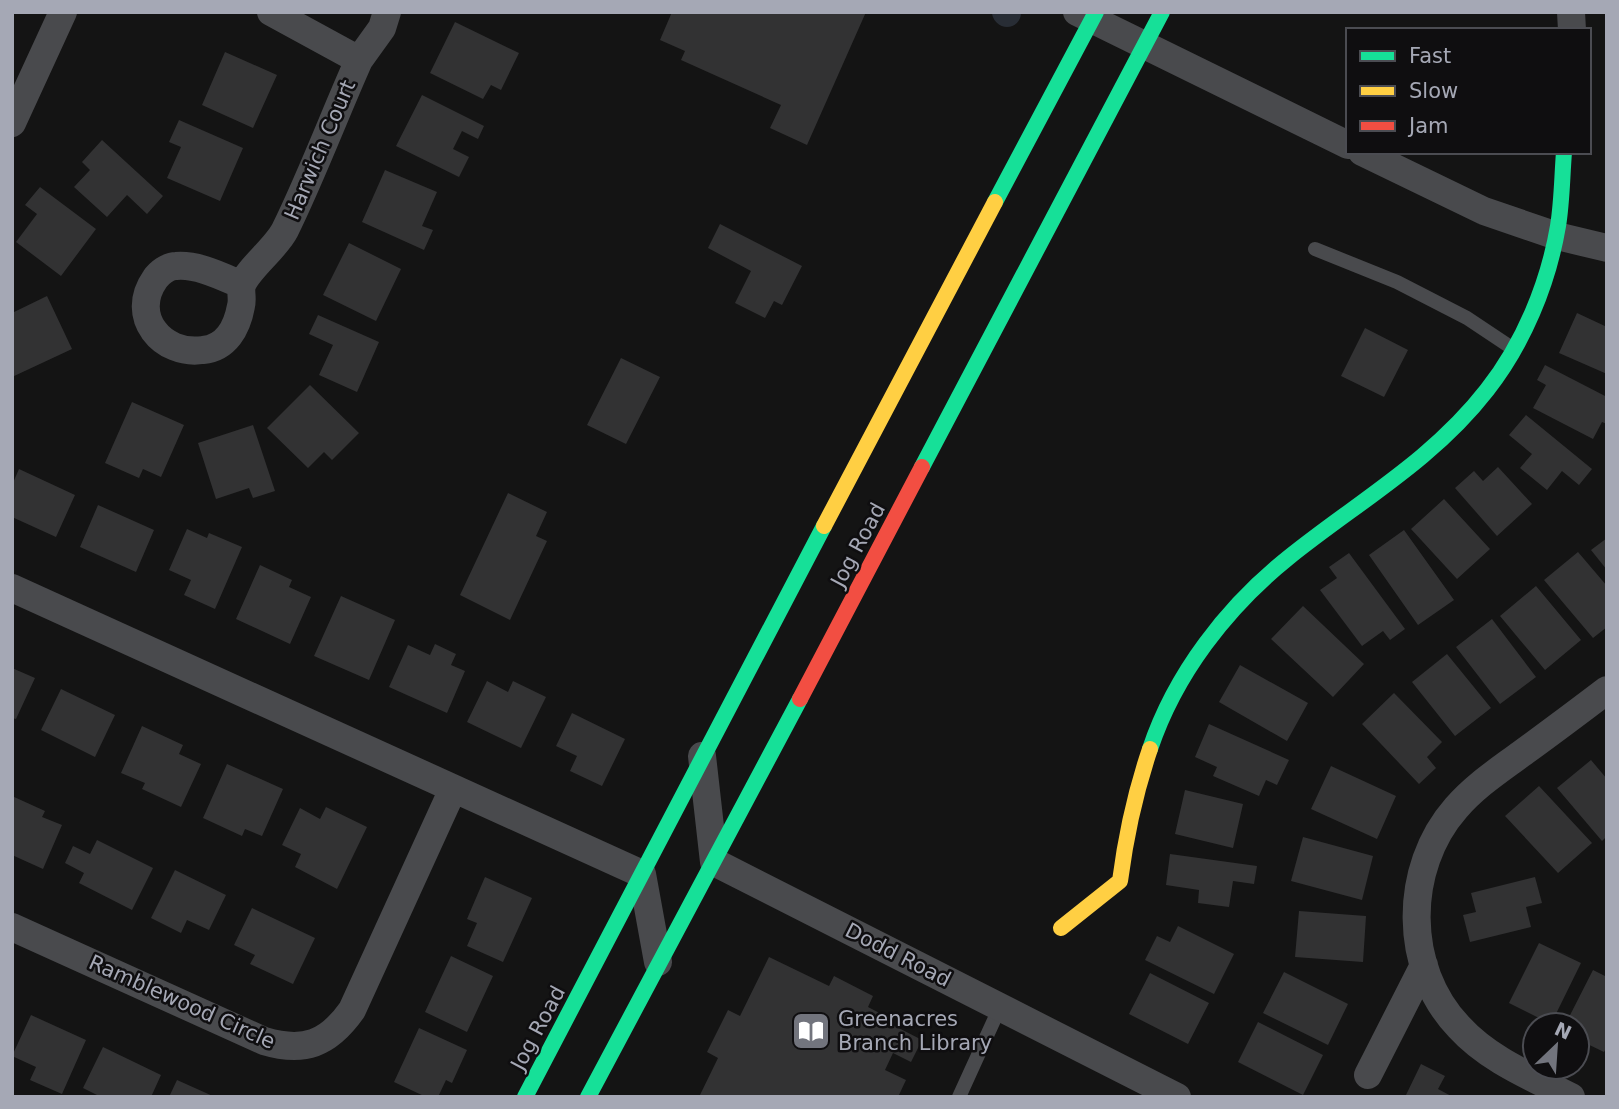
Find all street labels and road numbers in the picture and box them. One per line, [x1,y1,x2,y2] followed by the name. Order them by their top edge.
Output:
[280,76,360,224] street label: Harwich Court
[825,499,890,593] street label: Jog Road
[841,918,955,992] street label: Dodd Road
[85,950,279,1054] street label: Ramblewood Circle
[505,982,570,1076] street label: Jog Road

